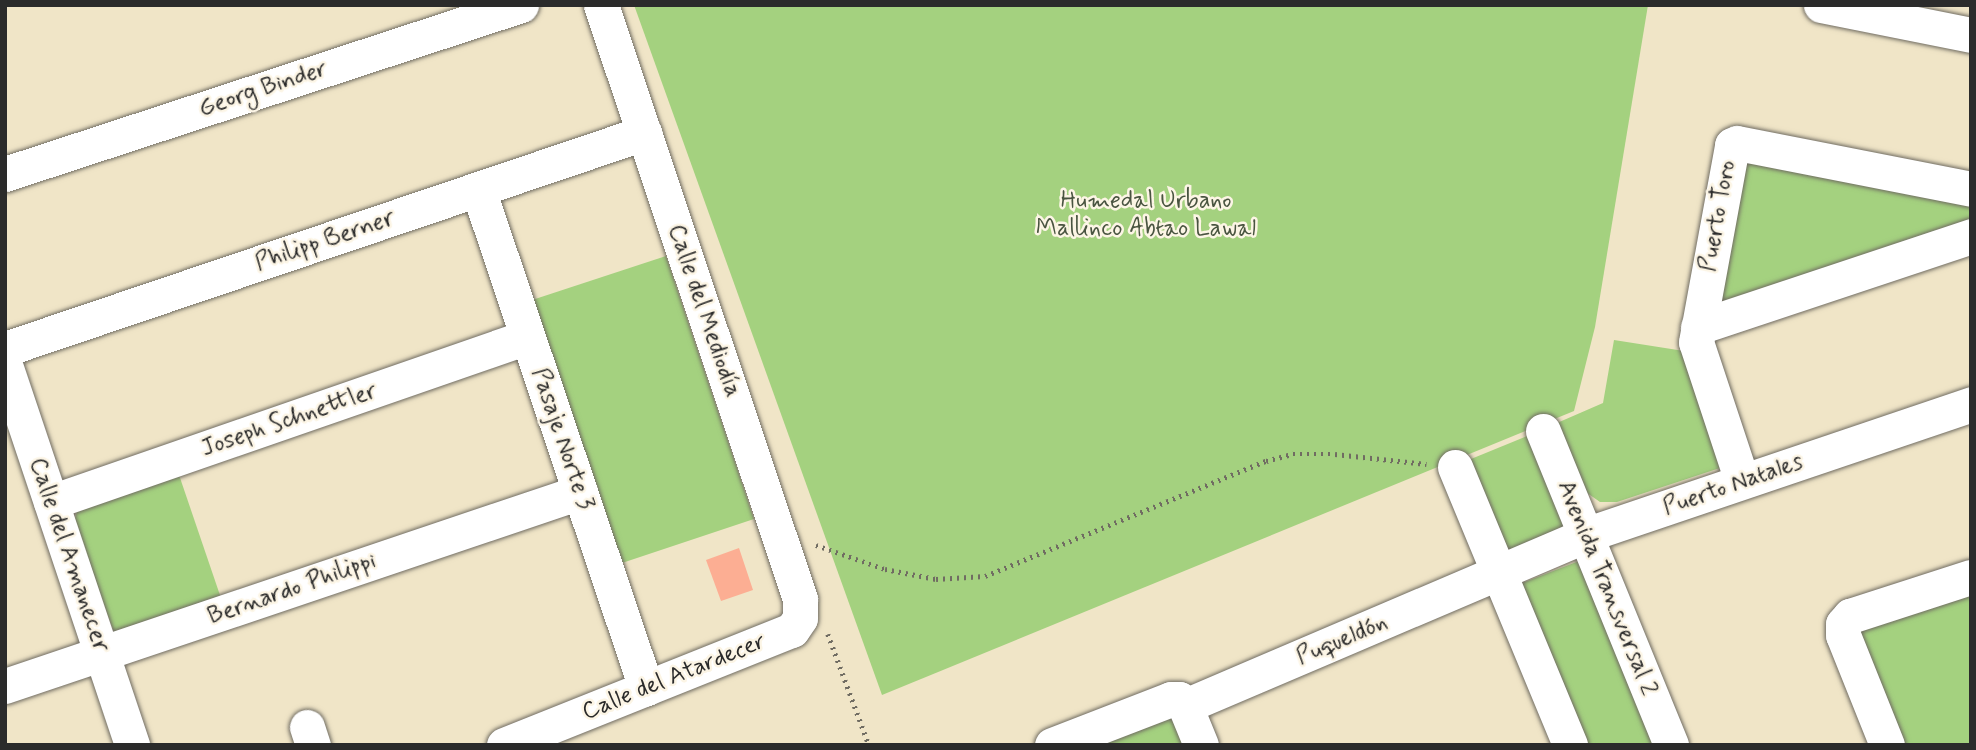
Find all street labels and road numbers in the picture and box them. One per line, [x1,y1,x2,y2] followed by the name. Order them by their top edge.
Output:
[195,55,331,123] street label: Georg Binder
[1694,158,1742,274] street label: Puerto Toro
[250,203,400,279] street label: Philipp Berner
[660,219,748,403] street label: Calle del Mediodía
[524,364,600,514] street label: Pasaje Norte 3
[197,376,381,464] street label: Joseph Schnettler
[1659,448,1807,522] street label: Puerto Natales
[24,458,114,652] street label: Calle del Amanecer
[1550,475,1664,701] street label: Avenida Transversal 2
[204,547,380,631] street label: Bernardo Philippi
[1292,608,1392,672] street label: Puqueldón
[576,626,772,728] street label: Calle del Atardecer

